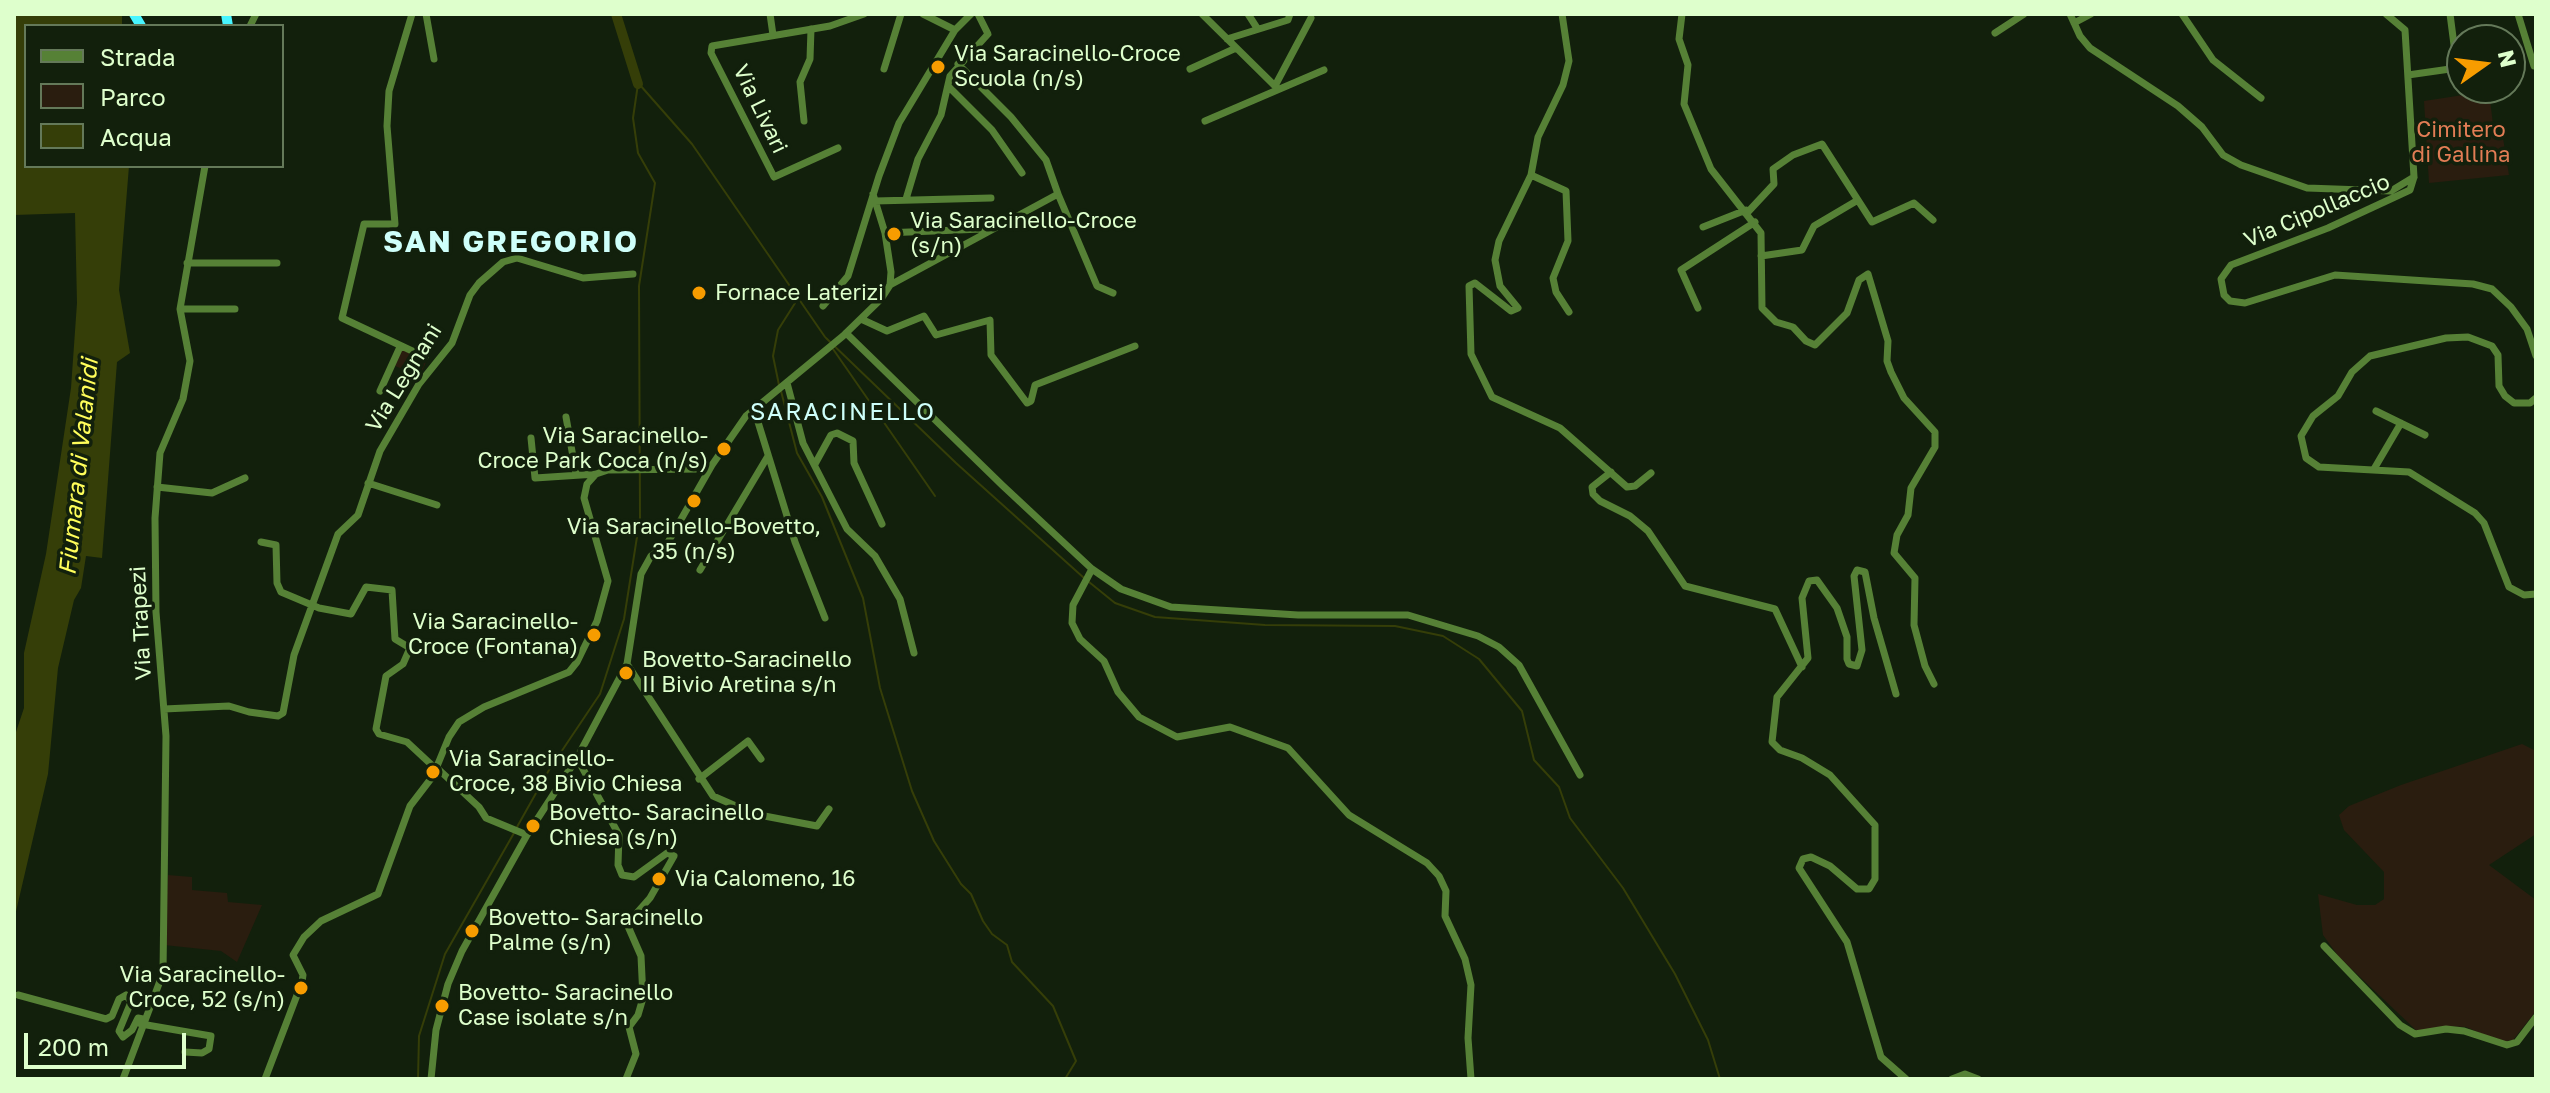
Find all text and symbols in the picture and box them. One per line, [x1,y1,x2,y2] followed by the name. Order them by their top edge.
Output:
[24,24,284,168] legend
[2446,24,2526,104] north arrow
[954,41,1181,92] place label: Via Saracinello-Croce Scuola (n/s)
[100,42,175,71] text: Strada
[2493,47,2523,70] text: N
[929,58,947,76] marker: Via Saracinello-Croce Scuola (n/s)
[727,60,793,158] street label: Via Livari
[100,82,166,111] text: Parco
[2412,117,2510,168] park label: Cimitero di Gallina
[100,122,172,151] text: Acqua
[2240,168,2394,254] street label: Via Cipollaccio
[910,208,1137,260] place label: Via Saracinello-Croce (s/n)
[383,224,639,260] district label: SAN GREGORIO
[885,225,903,243] marker: Via Saracinello-Croce (s/n)
[715,280,884,306] place label: Fornace Laterizi
[690,284,708,302] marker: Fornace Laterizi
[360,319,448,437] street label: Via Legnani
[53,357,105,577] water label: Fiumara di Valanidi
[750,398,936,426] district label: SARACINELLO
[478,423,708,474] place label: Via Saracinello- Croce Park Coca (n/s)
[715,440,733,458] marker: Via Saracinello- Croce Park Coca (n/s)
[685,492,703,510] marker: Via Saracinello-Bovetto, 35 (n/s)
[567,514,821,566] place label: Via Saracinello-Bovetto, 35 (n/s)
[125,565,157,681] street label: Via Trapezi
[408,609,578,660] place label: Via Saracinello- Croce (Fontana)
[585,626,603,644] marker: Via Saracinello- Croce (Fontana)
[642,647,852,698] place label: Bovetto-Saracinello II Bivio Aretina s/n
[617,664,635,682] marker: Bovetto-Saracinello II Bivio Aretina s/n
[449,746,683,798] place label: Via Saracinello- Croce, 38 Bivio Chiesa
[424,763,442,781] marker: Via Saracinello- Croce, 38 Bivio Chiesa
[549,800,764,852] place label: Bovetto- Saracinello Chiesa (s/n)
[524,817,542,835] marker: Bovetto- Saracinello Chiesa (s/n)
[675,866,856,892] place label: Via Calomeno, 16
[650,870,668,888] marker: Via Calomeno, 16
[488,905,703,956] place label: Bovetto- Saracinello Palme (s/n)
[463,922,481,940] marker: Bovetto- Saracinello Palme (s/n)
[120,962,285,1014] place label: Via Saracinello- Croce, 52 (s/n)
[292,979,310,997] marker: Via Saracinello- Croce, 52 (s/n)
[458,980,673,1032] place label: Bovetto- Saracinello Case isolate s/n
[433,997,451,1015] marker: Bovetto- Saracinello Case isolate s/n
[28,1017,190,1067] scale bar
[38,1032,109,1061] text: 200 m

